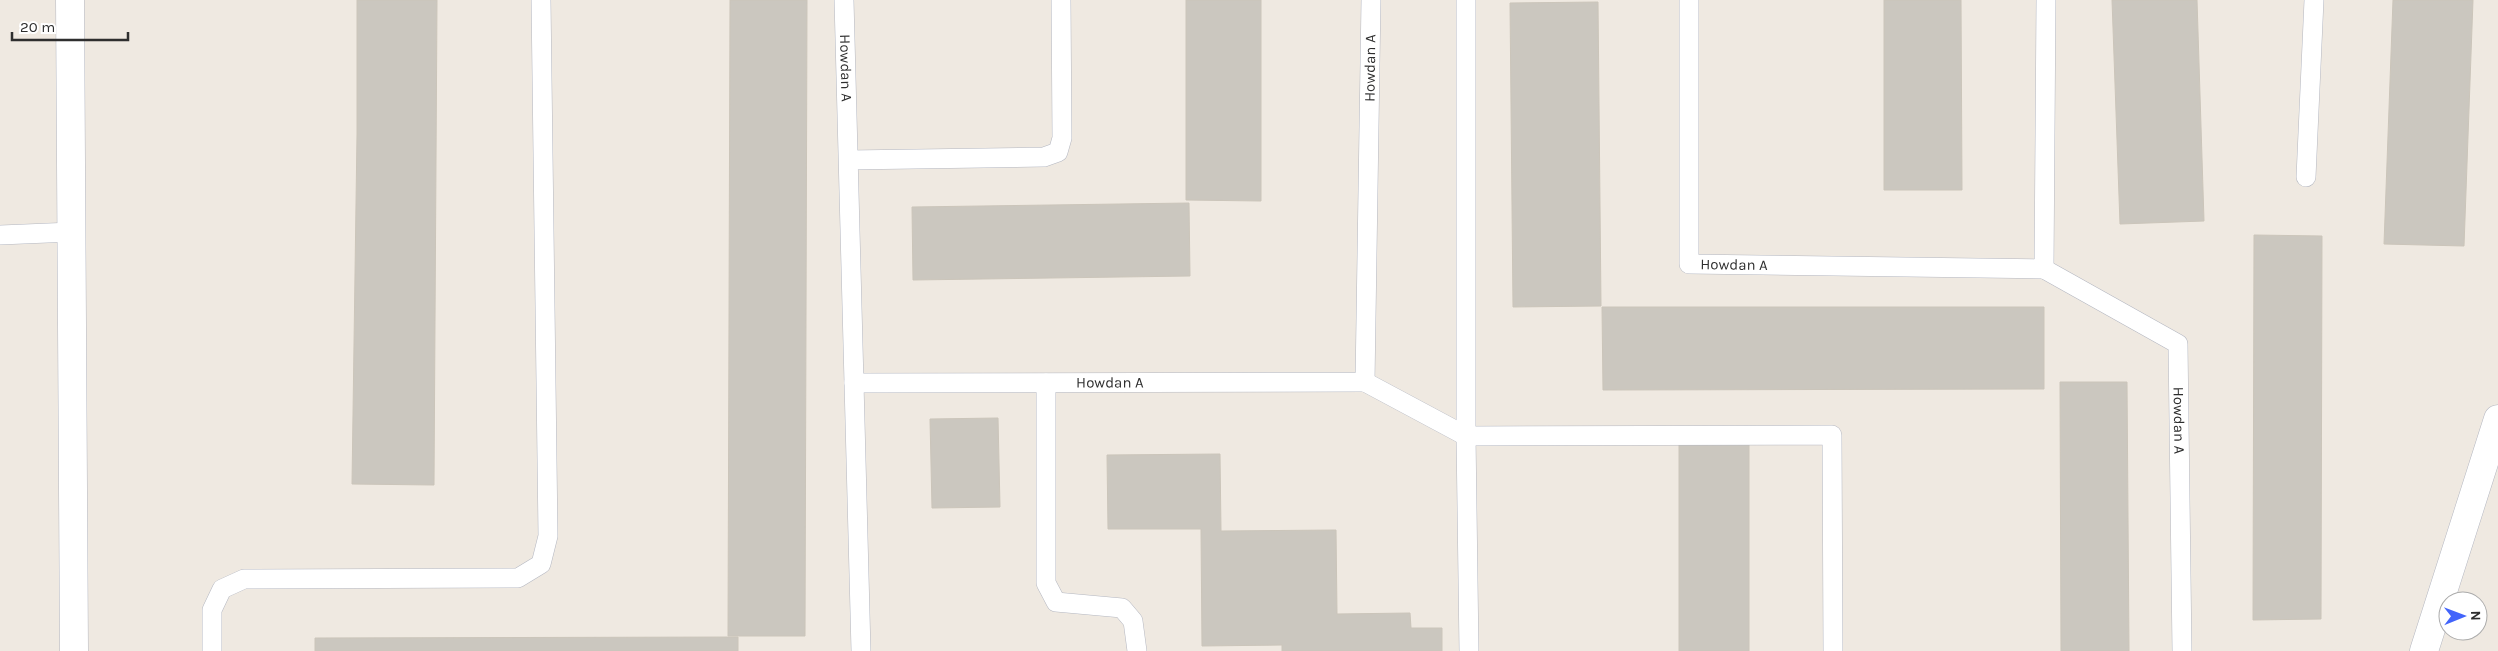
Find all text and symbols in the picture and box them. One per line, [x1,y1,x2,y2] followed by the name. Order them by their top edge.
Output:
[12,10,129,42] scale bar
[20,18,55,36] text: 20 m
[836,34,856,102] street label: Howdan A
[1360,34,1379,102] street label: Howdan A
[1700,255,1768,274] street label: Howdan A
[1076,373,1144,392] street label: Howdan A
[2170,387,2188,455] street label: Howdan A
[2438,591,2488,641] north arrow
[2467,611,2484,621] text: N

